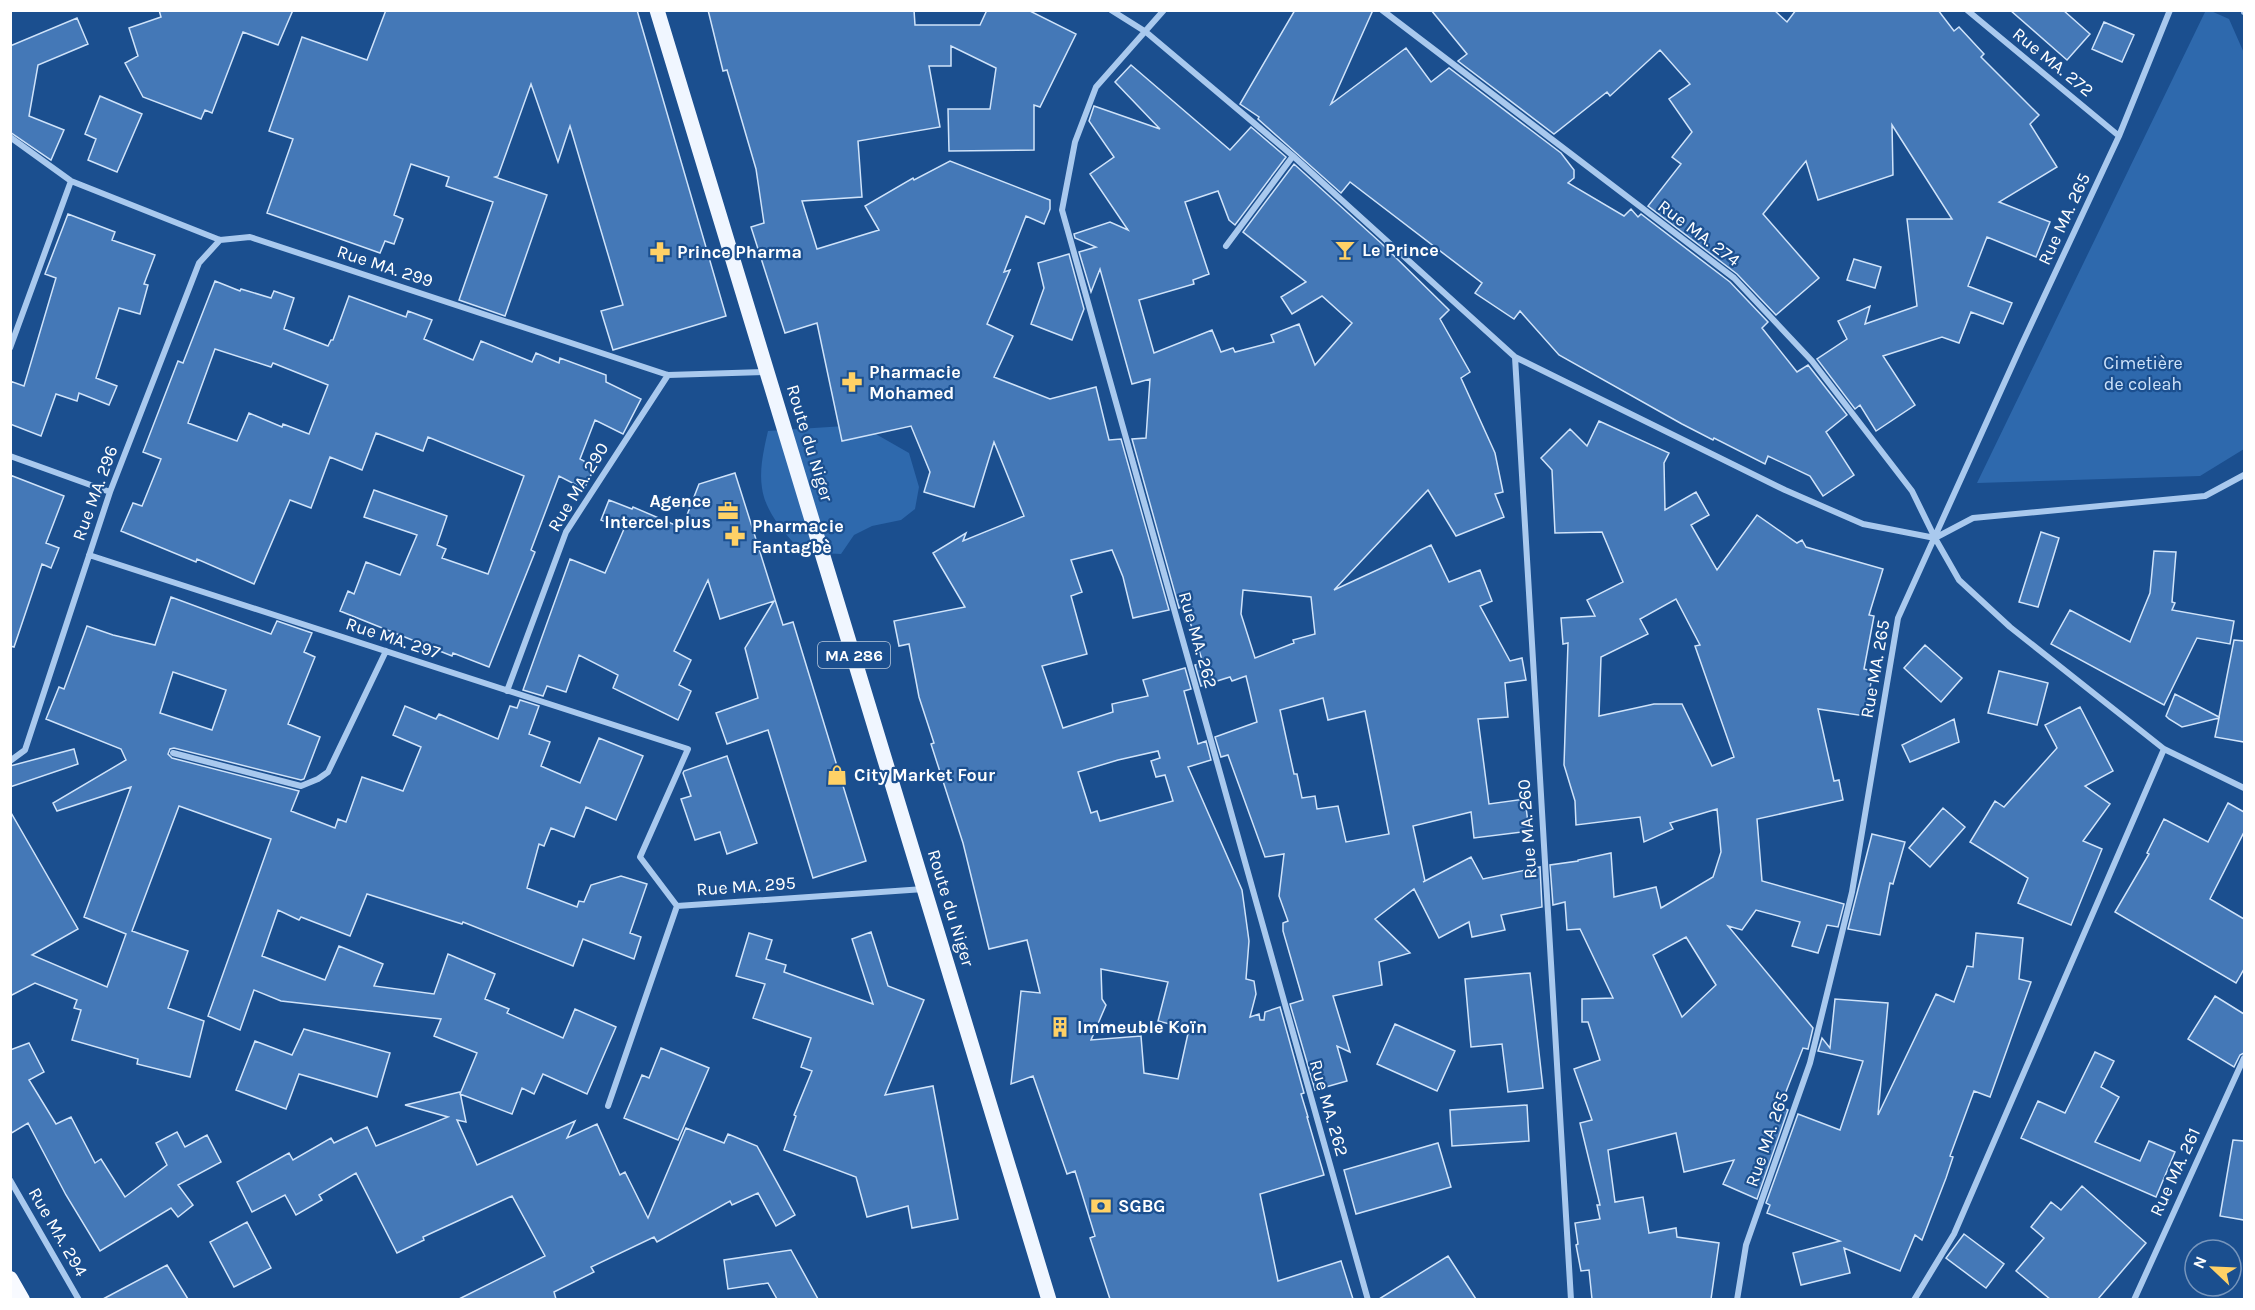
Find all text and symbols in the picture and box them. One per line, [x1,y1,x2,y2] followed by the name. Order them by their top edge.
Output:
[2008,23,2098,101] street label: Rue MA. 272
[2033,169,2095,269] street label: Rue MA. 265
[1653,195,1745,271] street label: Rue MA. 274
[1333,238,1357,262] bar icon: Le Prince
[1362,239,1439,261] place label: Le Prince
[334,240,436,292] street label: Rue MA. 299
[648,240,672,264] pharmacy icon: Prince Pharma
[677,241,802,263] place label: Prince Pharma
[2103,352,2183,395] park label: Cimetière de coleah
[869,361,961,404] place label: Pharmacie Mohamed
[840,370,864,394] pharmacy icon: Pharmacie Mohamed
[782,382,838,505] street label: Route du Niger
[543,438,613,536] street label: Rue MA. 290
[68,442,122,544] street label: Rue MA. 296
[604,490,711,533] place label: Agence Intercel plus
[716,499,740,523] office icon: Agence Intercel plus
[752,515,844,558] place label: Pharmacie Fantagbè
[723,524,747,548] pharmacy icon: Pharmacie Fantagbè
[1174,589,1222,691] street label: Rue MA. 262
[343,612,443,664] street label: Rue MA. 297
[1856,618,1894,720] street label: Rue MA. 265
[818,642,890,668] road number: MA 286
[825,763,849,787] shop icon: City Market Four
[854,764,995,786] place label: City Market Four
[1513,778,1541,880] street label: Rue MA. 260
[923,847,979,970] street label: Route du Niger
[696,872,796,900] street label: Rue MA. 295
[1048,1015,1072,1039] building icon: Immeuble Koïn
[1077,1016,1207,1038] place label: Immeuble Koïn
[1305,1057,1353,1159] street label: Rue MA. 262
[1740,1088,1794,1190] street label: Rue MA. 265
[2145,1124,2205,1220] street label: Rue MA. 261
[24,1183,92,1281] street label: Rue MA. 294
[1089,1194,1113,1218] bank icon: SGBG
[1118,1195,1166,1217] place label: SGBG
[2183,1238,2243,1298] north arrow
[2189,1253,2211,1271] text: N

